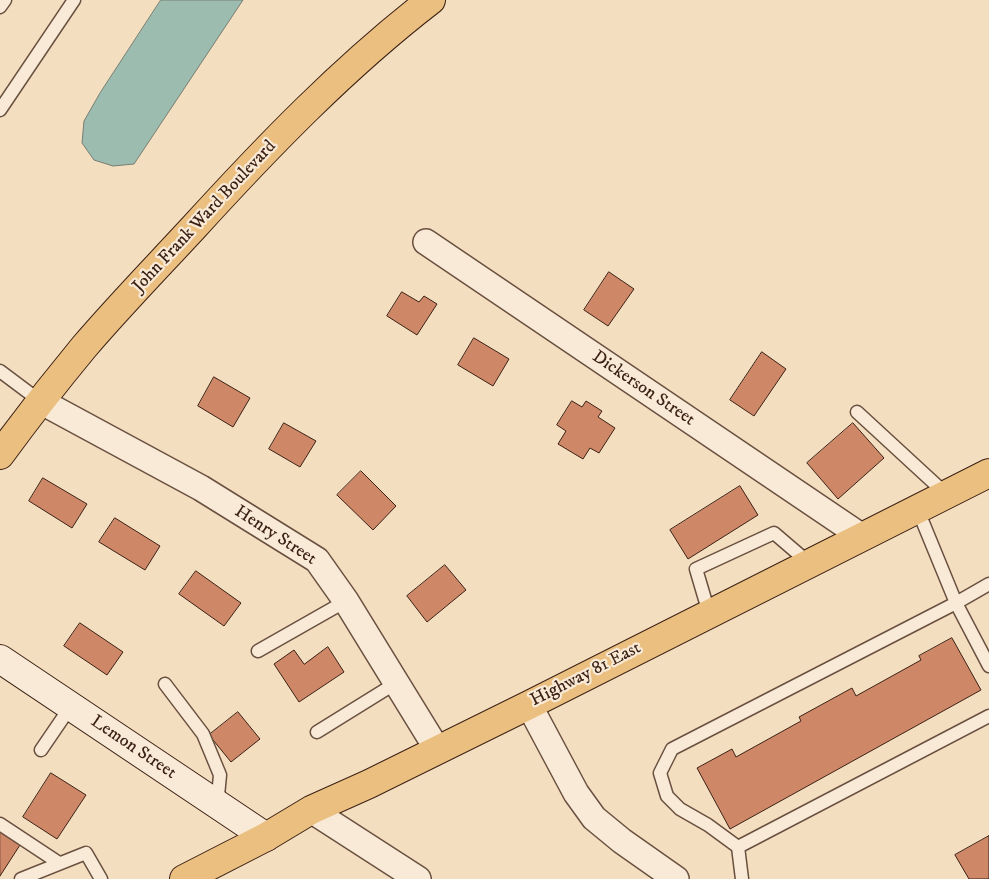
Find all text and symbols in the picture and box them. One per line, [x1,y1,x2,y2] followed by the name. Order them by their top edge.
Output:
[129,136,281,298] street label: John Frank Ward Boulevard
[588,347,698,431] street label: Dickerson Street
[230,502,320,570] street label: Henry Street
[527,638,645,712] street label: Highway 81 East
[86,712,180,784] street label: Lemon Street

